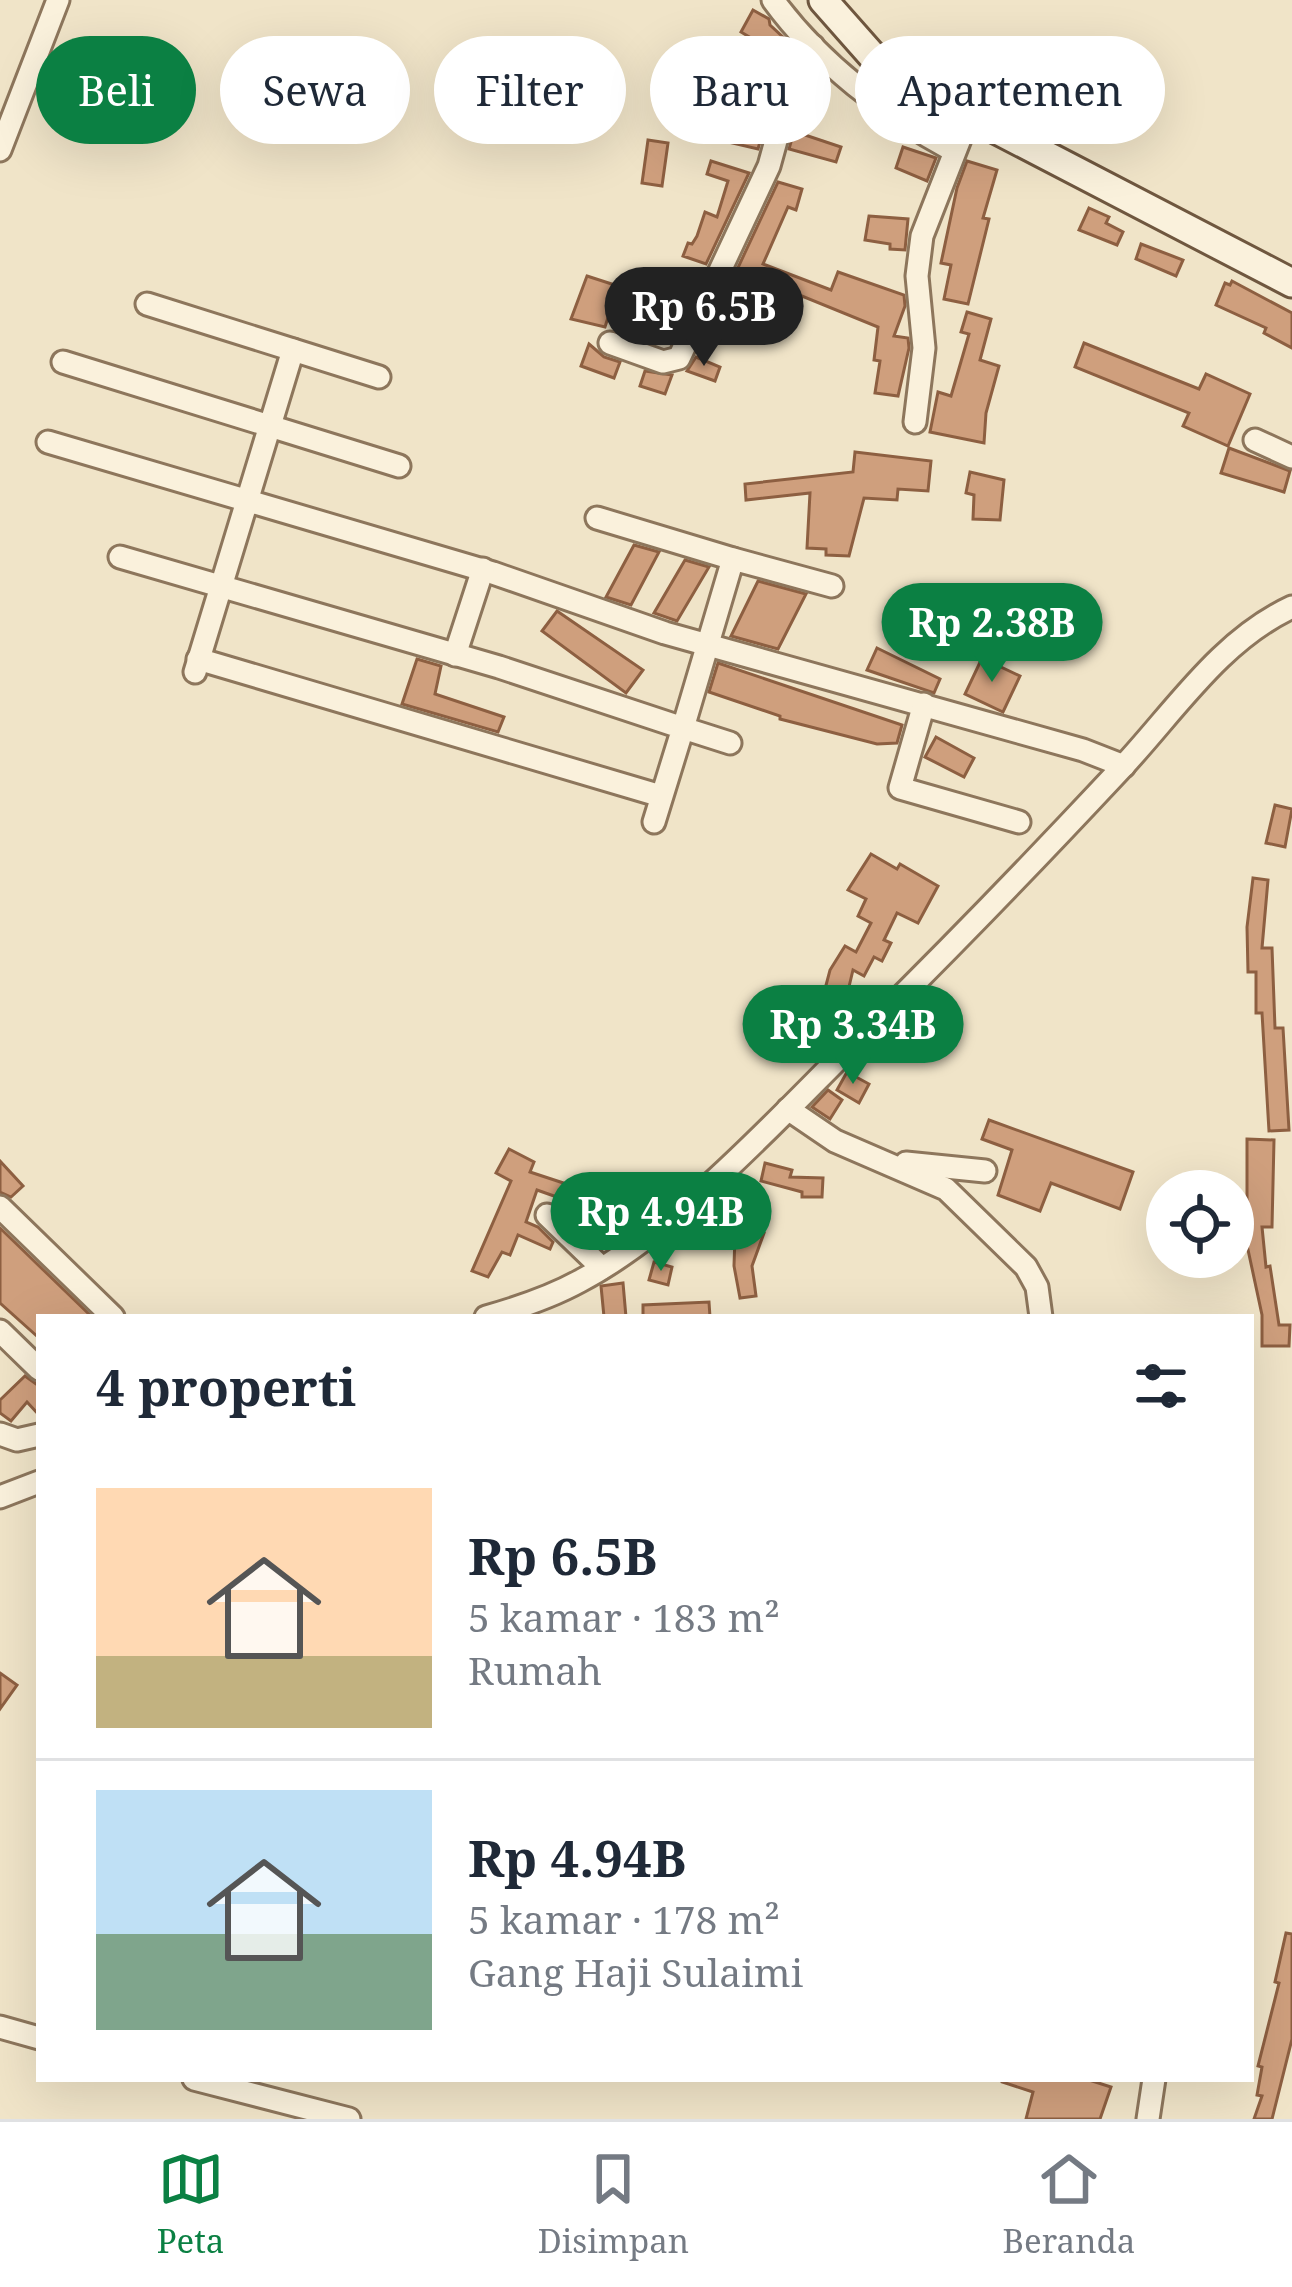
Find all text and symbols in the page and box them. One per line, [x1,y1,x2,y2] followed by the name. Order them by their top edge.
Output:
[36,36,196,144] chip: Beli
[220,36,410,144] chip: Sewa
[434,36,626,144] chip: Filter
[650,36,831,144] chip: Baru
[855,36,1165,144] chip: Apartemen
[593,267,815,369] pin: Rp 6.5B
[632,279,776,332] text: Rp 6.5B
[868,583,1116,685] pin: Rp 2.38B
[909,595,1075,648] text: Rp 2.38B
[729,985,977,1087] pin: Rp 3.34B
[770,997,936,1050] text: Rp 3.34B
[1146,1170,1254,1278] map controls
[1146,1170,1254,1278] button: locate
[537,1172,785,1274] pin: Rp 4.94B
[578,1184,744,1237] text: Rp 4.94B
[96,1351,356,1421] text: 4 properti
[1128,1353,1194,1419] icon: filters
[468,1520,657,1590] text: Rp 6.5B
[192,1536,336,1680] icon: home
[468,1590,780,1643] text: 5 kamar · 183 m²
[468,1643,602,1696] text: Rumah
[468,1822,686,1892] text: Rp 4.94B
[192,1838,336,1982] icon: home
[468,1892,780,1945] text: 5 kamar · 178 m²
[468,1945,803,1998] text: Gang Haji Sulaimi
[157,2146,224,2263] tab: Peta
[538,2146,689,2263] tab: Disimpan
[1002,2146,1135,2263] tab: Beranda

